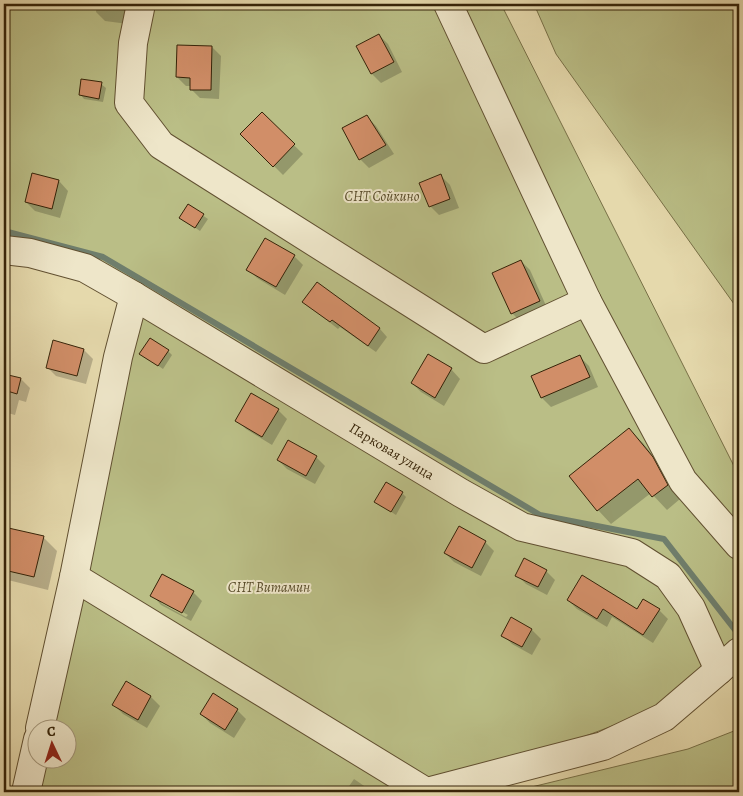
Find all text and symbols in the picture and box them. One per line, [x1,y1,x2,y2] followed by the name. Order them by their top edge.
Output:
[345,187,420,206] park label: СНТ Сойкино
[346,419,438,485] street label: Парковая улица
[228,578,310,597] park label: СНТ Витамин
[28,718,78,768] north arrow
[46,722,56,741] text: С

